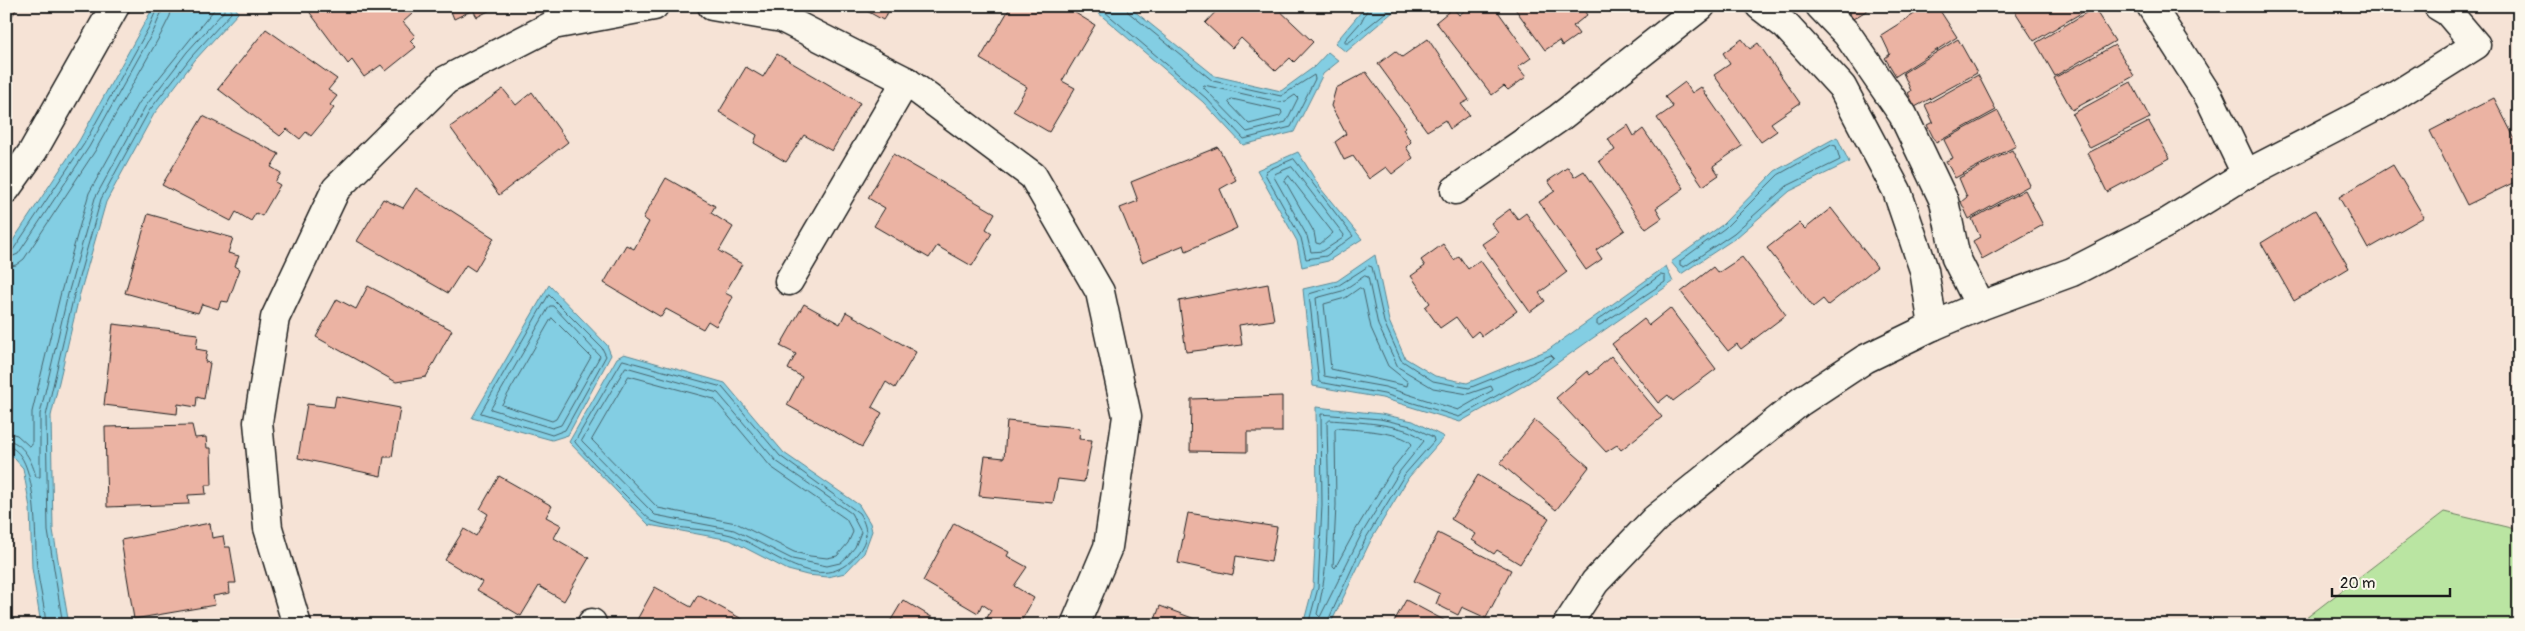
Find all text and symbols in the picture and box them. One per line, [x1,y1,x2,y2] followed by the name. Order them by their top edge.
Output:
[2332,566,2450,598] scale bar
[2340,574,2375,593] text: 20 m

